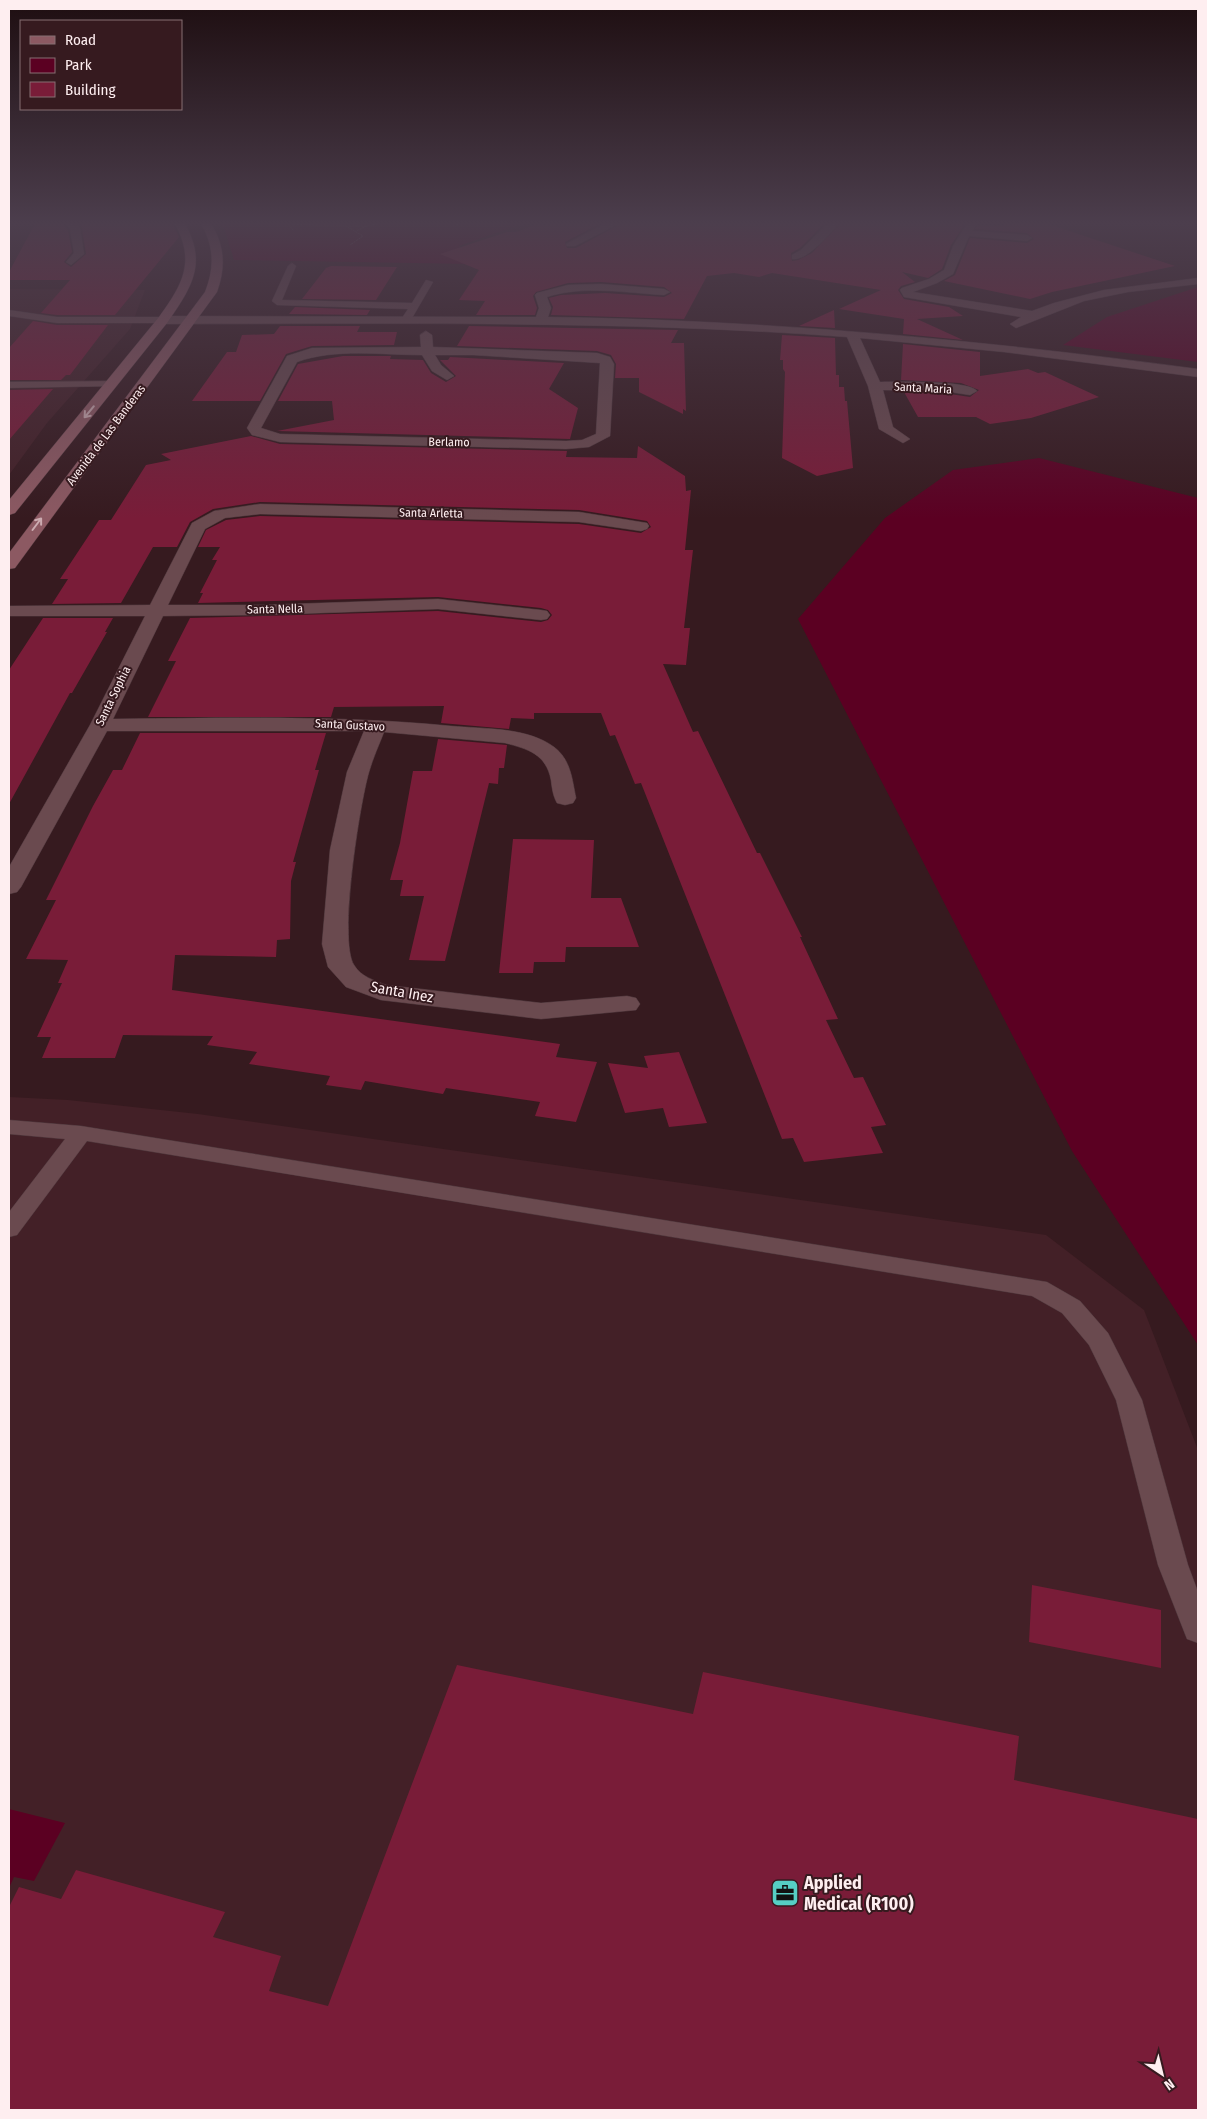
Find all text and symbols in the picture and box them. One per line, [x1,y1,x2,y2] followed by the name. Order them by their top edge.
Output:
[20,20,182,110] legend
[65,31,96,49] text: Road
[65,56,92,74] text: Park
[65,81,116,99] text: Building
[894,379,953,397] street label: Santa Maria
[64,382,148,488] street label: Avenida de Las Banderas
[83,405,94,418] one-way arrow
[428,435,470,449] street label: Berlamo
[399,505,463,521] street label: Santa Arletta
[32,518,43,531] one-way arrow
[247,602,303,616] street label: Santa Nella
[93,664,133,728] street label: Santa Sophia
[315,716,385,734] street label: Santa Gustavo
[369,978,435,1006] street label: Santa Inez
[803,1872,914,1915] place label: Applied Medical (R100)
[770,1878,800,1908] office icon: Applied Medical (R100)
[1137,2049,1187,2099] north arrow
[1161,2075,1177,2094] text: N

